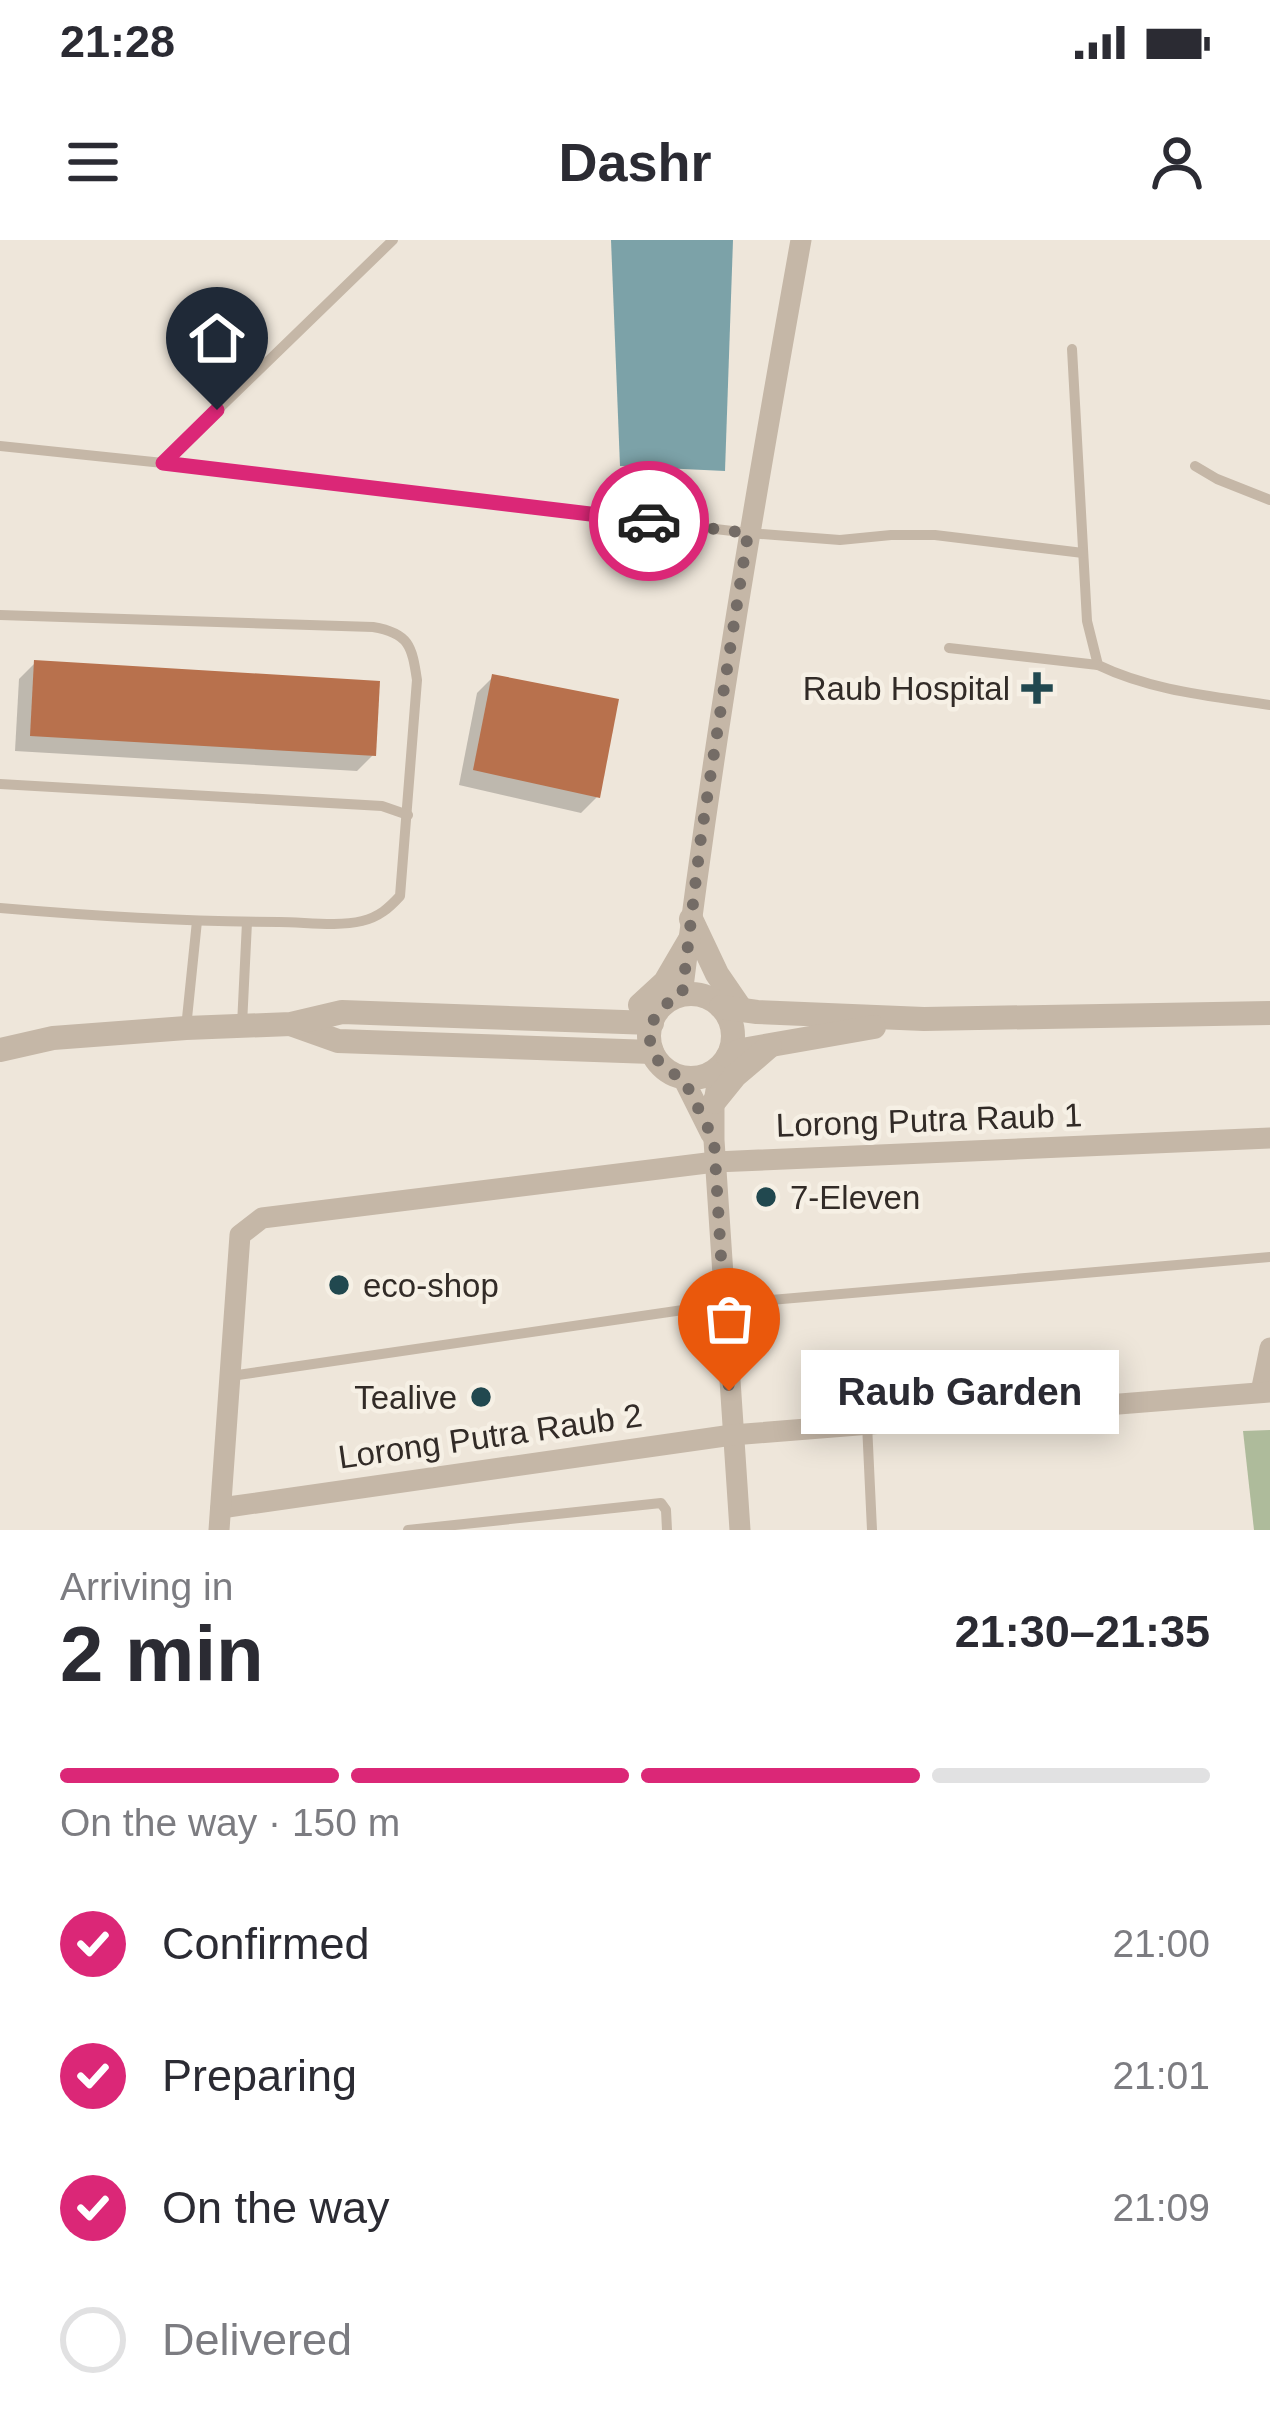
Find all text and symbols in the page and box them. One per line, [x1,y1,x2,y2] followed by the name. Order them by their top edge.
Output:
[60,16,175,67] text: 21:28
[60,129,126,195] icon: menu
[1144,129,1210,195] icon: person
[558,132,712,192] text: Dashr
[166,287,268,410] pin
[184,305,250,371] icon: home
[589,461,709,581] courier
[616,488,682,554] icon: car
[803,670,1010,707] place label: Raub Hospital
[1021,672,1053,704] marker: Raub Hospital
[775,1096,1083,1144] street label: Lorong Putra Raub 1
[790,1179,920,1216] place label: 7-Eleven
[753,1184,779,1210] marker: 7-Eleven
[363,1267,499,1304] place label: eco-shop
[678,1268,780,1391] pin
[326,1272,352,1298] marker: eco-shop
[696,1286,762,1352] icon: bag
[801,1349,1119,1433] callout: Raub Garden
[838,1370,1082,1413] text: Raub Garden
[354,1379,457,1416] place label: Tealive
[468,1384,494,1410] marker: Tealive
[336,1396,644,1476] street label: Lorong Putra Raub 2
[60,1565,233,1608] text: Arriving in
[955,1606,1210,1657] text: 21:30–21:35
[60,1610,264,1698] text: 2 min
[60,1801,400,1844] text: On the way · 150 m
[60,1911,126,1977] icon: check
[162,1918,370,1969] text: Confirmed
[1112,1922,1210,1965] text: 21:00
[60,2043,126,2109] icon: check
[162,2050,357,2101] text: Preparing
[1112,2054,1210,2097] text: 21:01
[60,2175,126,2241] icon: check
[162,2182,390,2233] text: On the way
[1112,2186,1210,2229] text: 21:09
[162,2314,352,2365] text: Delivered

